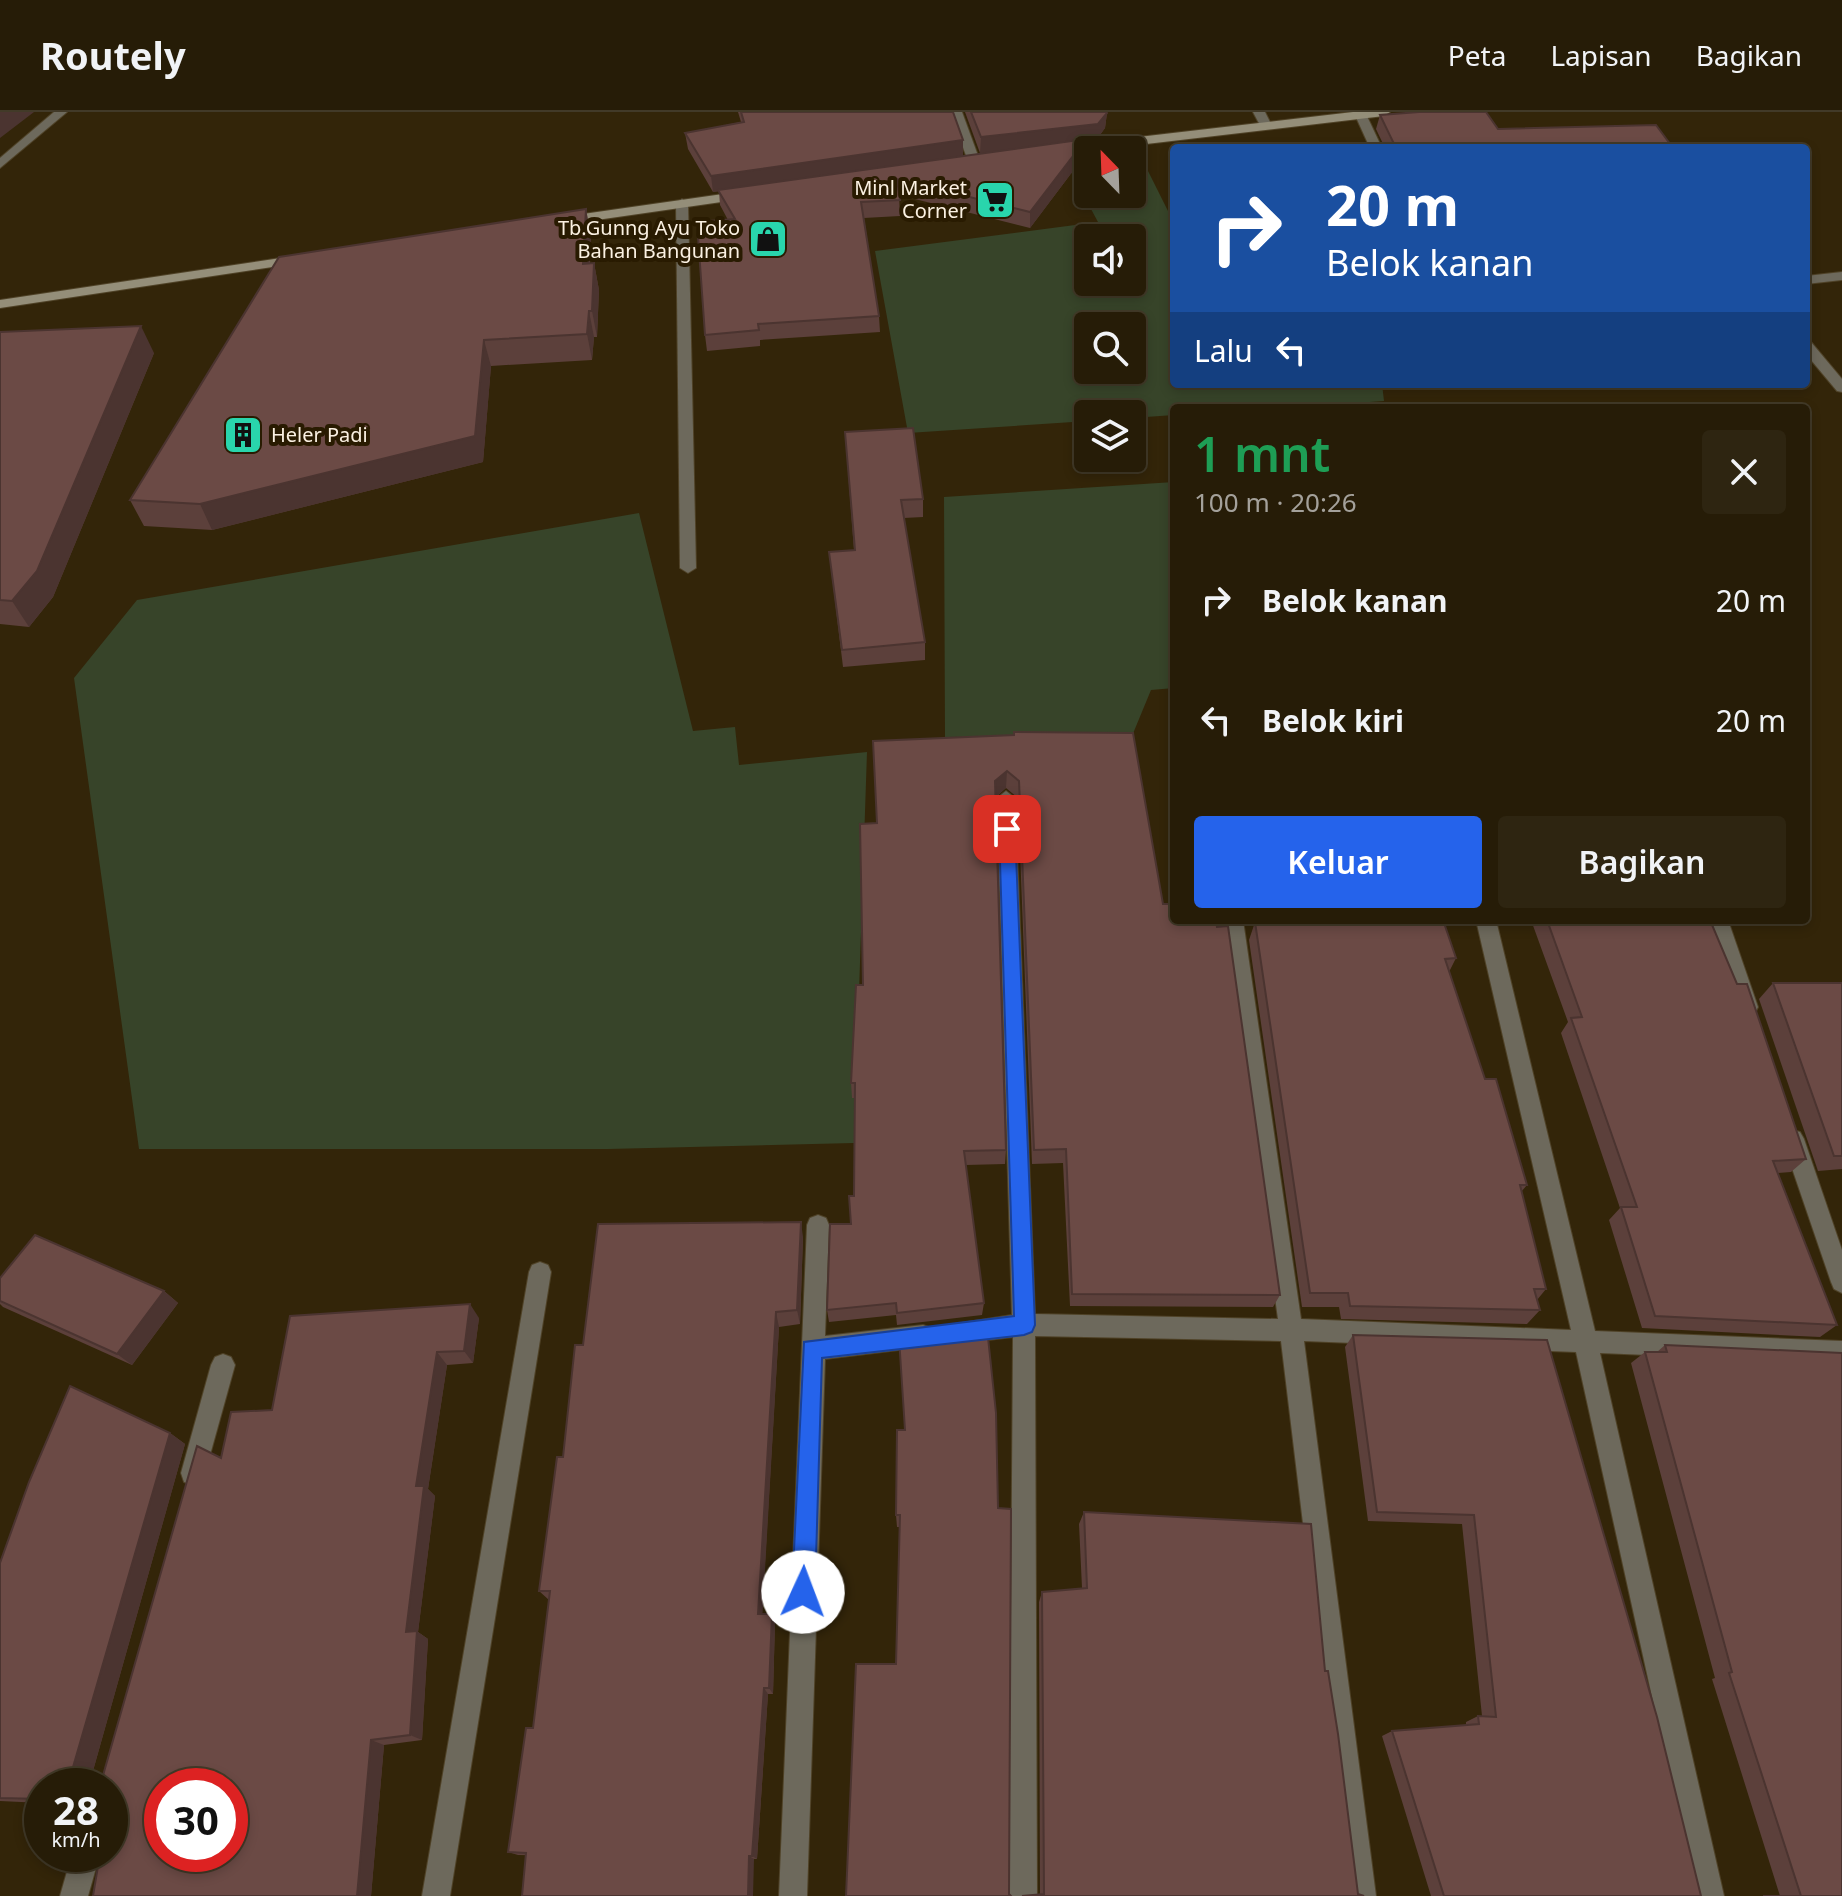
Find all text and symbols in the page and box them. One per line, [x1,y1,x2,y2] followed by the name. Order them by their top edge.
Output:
[40,29,186,81] text: Routely
[1448,36,1506,74] text: Peta
[1550,36,1652,74] text: Lapisan
[1696,36,1802,74] text: Bagikan
[1074,136,1146,208] north arrow
[1074,136,1146,472] map controls
[1326,166,1459,242] text: 20 m
[854,174,967,224] place label: Minl Market Corner
[1194,176,1298,280] icon: right
[974,179,1016,221] supermarket icon: Minl Market Corner
[558,214,740,264] place label: Tb.Gunng Ayu Toko Bahan Bangunan
[747,218,789,260] shop icon: Tb.Gunng Ayu Toko Bahan Bangunan
[1074,224,1146,296] button: sound
[1326,238,1533,287] text: Belok kanan
[1074,312,1146,384] button: search
[1269,328,1313,372] icon: left
[1194,330,1253,371] text: Lalu
[1074,400,1146,472] button: layers
[222,414,264,456] building icon: Heler Padi
[271,421,368,448] place label: Heler Padi
[1194,421,1330,486] text: 1 mnt
[1702,430,1786,514] button: close
[1194,484,1357,520] text: 100 m · 20:26
[1194,578,1238,622] icon: right
[1262,580,1448,621] text: Belok kanan
[1716,580,1786,621] text: 20 m
[1194,698,1238,742] icon: left
[1262,700,1404,741] text: Belok kiri
[1716,700,1786,741] text: 20 m
[973,795,1041,863] pin
[985,807,1029,851] icon: arrive
[1194,816,1482,908] button: Keluar
[1498,816,1786,908] button: Bagikan
[761,1550,845,1634] position arrow
[144,1768,248,1872] speed limit sign: 30
[53,1782,99,1837] text: 28
[51,1826,101,1853] text: km/h

